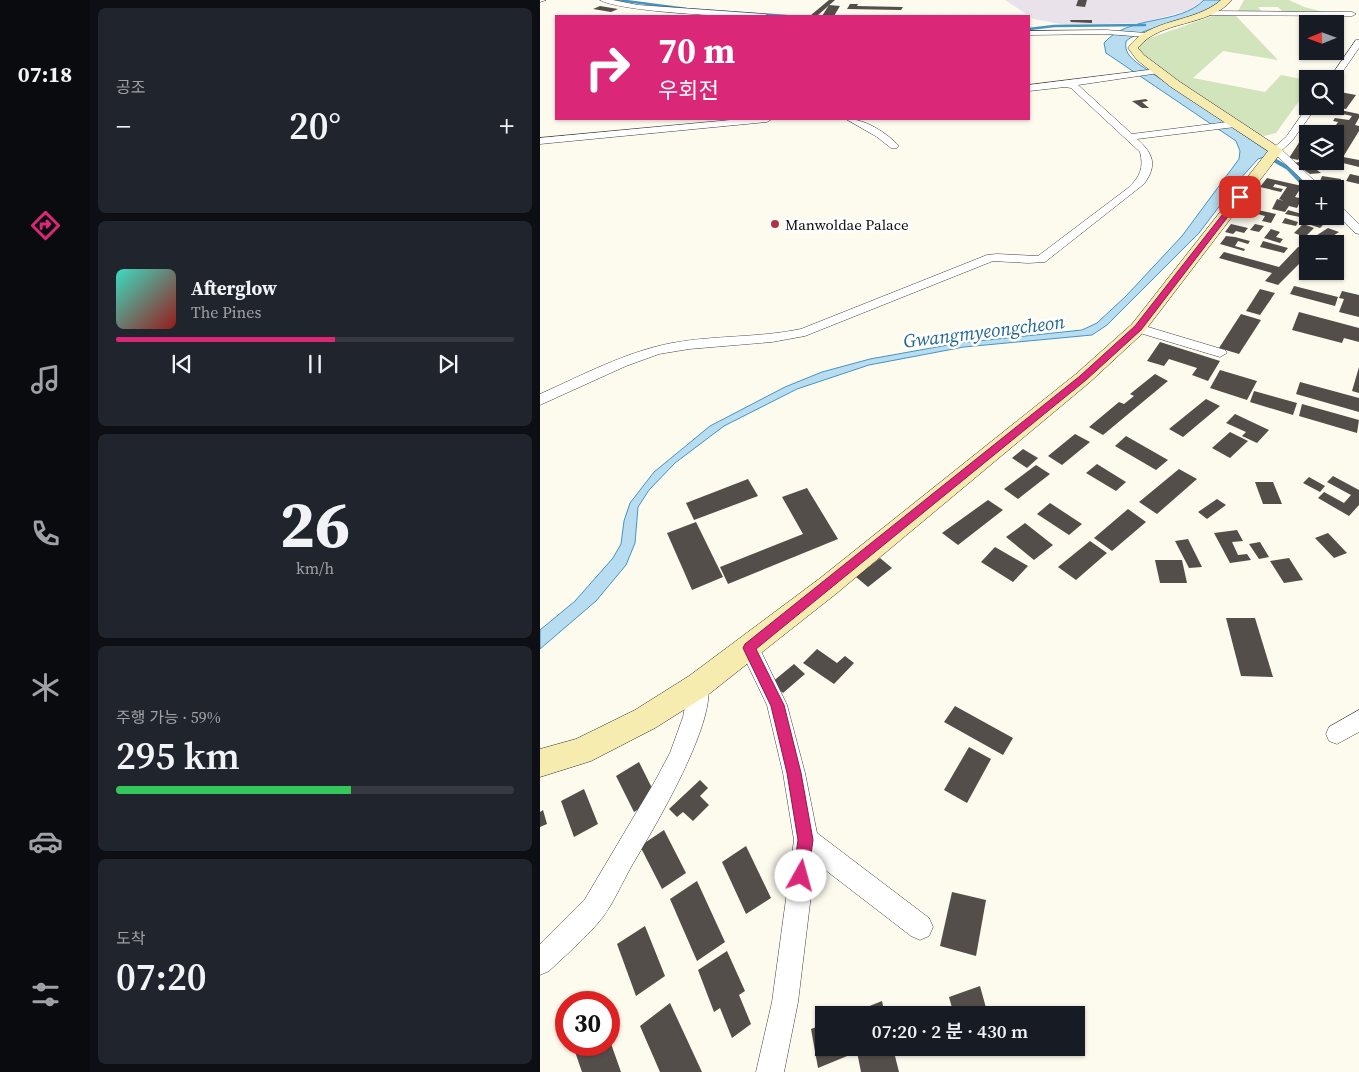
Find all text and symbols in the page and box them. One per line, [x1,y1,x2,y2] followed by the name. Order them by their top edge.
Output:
[1299,15,1344,60] north arrow
[1299,15,1344,280] map controls
[658,27,735,75] text: 70 m
[575,35,640,100] icon: right
[18,59,72,89] text: 07:18
[1299,70,1344,115] button: search
[658,75,719,105] text: 우회전
[116,76,145,98] text: 공조
[289,100,341,152] text: 20°
[116,107,131,145] text: −
[499,107,514,145] text: +
[1299,125,1344,170] button: layers
[1219,176,1261,218] pin
[1299,180,1344,225] button: +
[1226,183,1254,211] icon: arrive
[28,208,63,243] icon: directions
[785,214,909,235] place label: Manwoldae Palace
[769,218,781,230] marker: Manwoldae Palace
[1299,235,1344,280] button: −
[191,275,277,301] text: Afterglow
[191,301,261,323] text: The Pines
[902,308,1066,354] water label: Gwangmyeongcheon
[168,350,196,378] icon: previous
[301,350,329,378] icon: pause
[434,350,462,378] icon: next
[28,362,63,397] icon: music
[280,480,350,569] text: 26
[28,516,63,551] icon: phone
[296,557,334,579] text: km/h
[28,670,63,705] icon: climate
[116,706,221,728] text: 주행 가능 · 59%
[116,730,240,782] text: 295 km
[28,824,63,859] icon: car
[774,849,826,901] position arrow
[116,927,145,949] text: 도착
[116,951,206,1003] text: 07:20
[28,977,63,1012] icon: filters
[555,991,620,1056] speed limit sign: 30
[872,1018,1028,1044] text: 07:20 · 2 분 · 430 m

